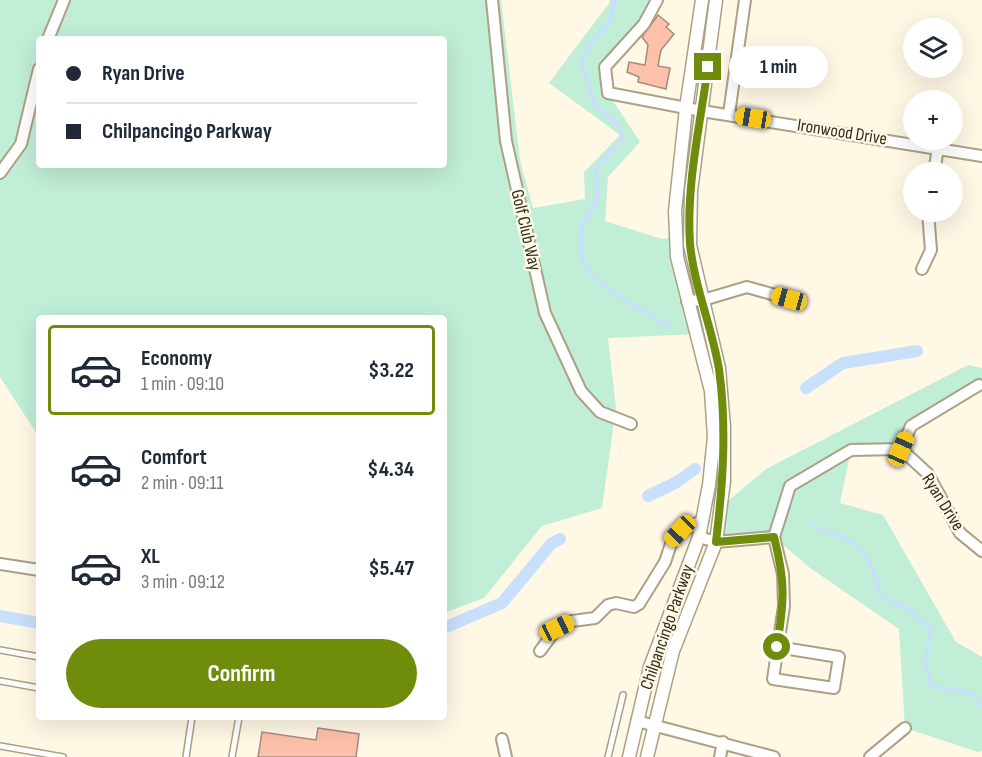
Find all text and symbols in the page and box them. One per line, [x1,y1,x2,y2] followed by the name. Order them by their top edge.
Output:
[903,18,963,222] map controls
[903,18,963,78] button: layers
[729,46,828,88] callout: 1 min
[694,53,721,80] route end
[760,55,797,79] text: 1 min
[102,60,185,87] text: Ryan Drive
[903,90,963,150] button: +
[734,106,772,130] car
[796,115,888,149] street label: Ironwood Drive
[102,118,272,145] text: Chilpancingo Parkway
[903,162,963,222] button: −
[506,187,546,273] street label: Golf Club Way
[769,286,809,312] car
[69,343,123,397] icon: car
[141,345,212,372] text: Economy
[368,357,414,384] text: $3.22
[141,372,224,396] text: 1 min · 09:10
[885,429,917,469] car
[69,442,123,496] icon: car
[141,444,207,471] text: Comfort
[367,456,414,483] text: $4.34
[917,469,969,535] street label: Ryan Drive
[141,471,223,495] text: 2 min · 09:11
[661,512,699,550] car
[69,541,123,595] icon: car
[141,543,160,570] text: XL
[368,555,414,582] text: $5.47
[636,562,698,692] street label: Chilpancingo Parkway
[141,570,225,594] text: 3 min · 09:12
[537,612,577,644] car
[763,633,790,660] route start
[66,639,417,708] button: Confirm

